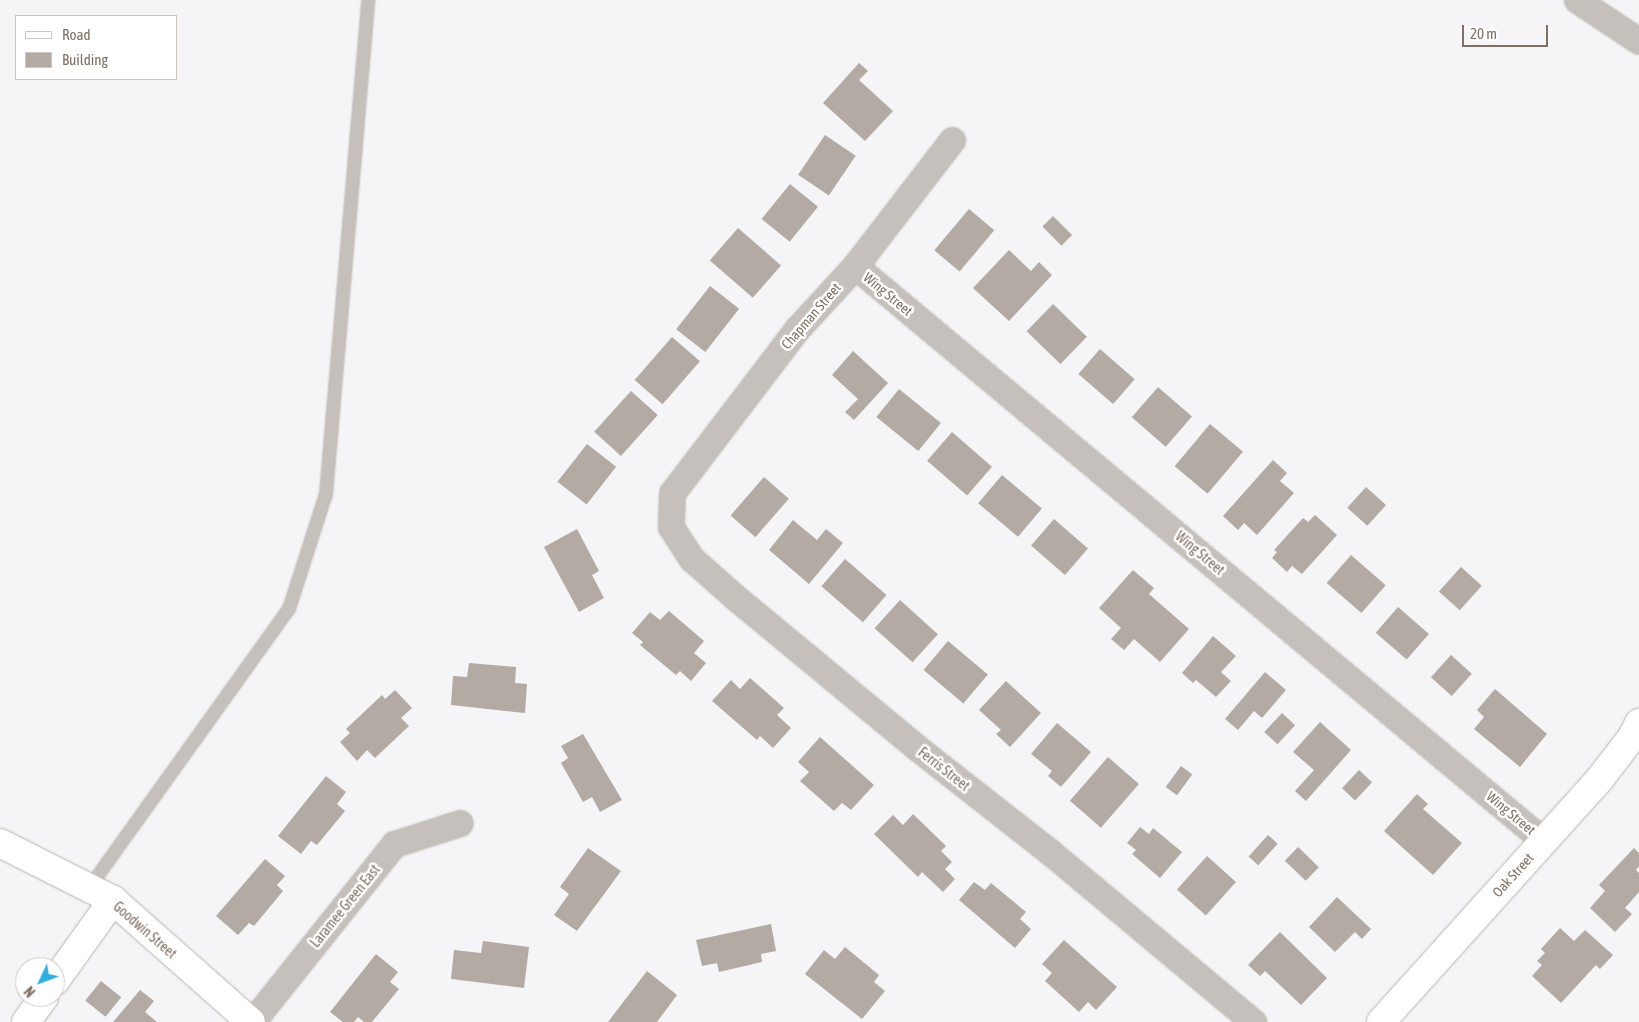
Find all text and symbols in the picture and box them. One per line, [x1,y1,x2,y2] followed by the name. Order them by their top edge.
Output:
[15,15,178,80] legend
[1464,15,1550,47] scale bar
[1470,25,1497,42] text: 20 m
[62,26,91,43] text: Road
[62,51,108,68] text: Building
[860,269,916,319] street label: Wing Street
[778,279,844,353] street label: Chapman Street
[1172,528,1228,578] street label: Wing Street
[915,744,973,794] street label: Ferris Street
[1483,788,1539,838] street label: Wing Street
[1489,850,1537,900] street label: Oak Street
[307,861,383,951] street label: Laramee Green East
[110,898,180,962] street label: Goodwin Street
[15,957,65,1007] north arrow
[21,983,38,1000] text: N

